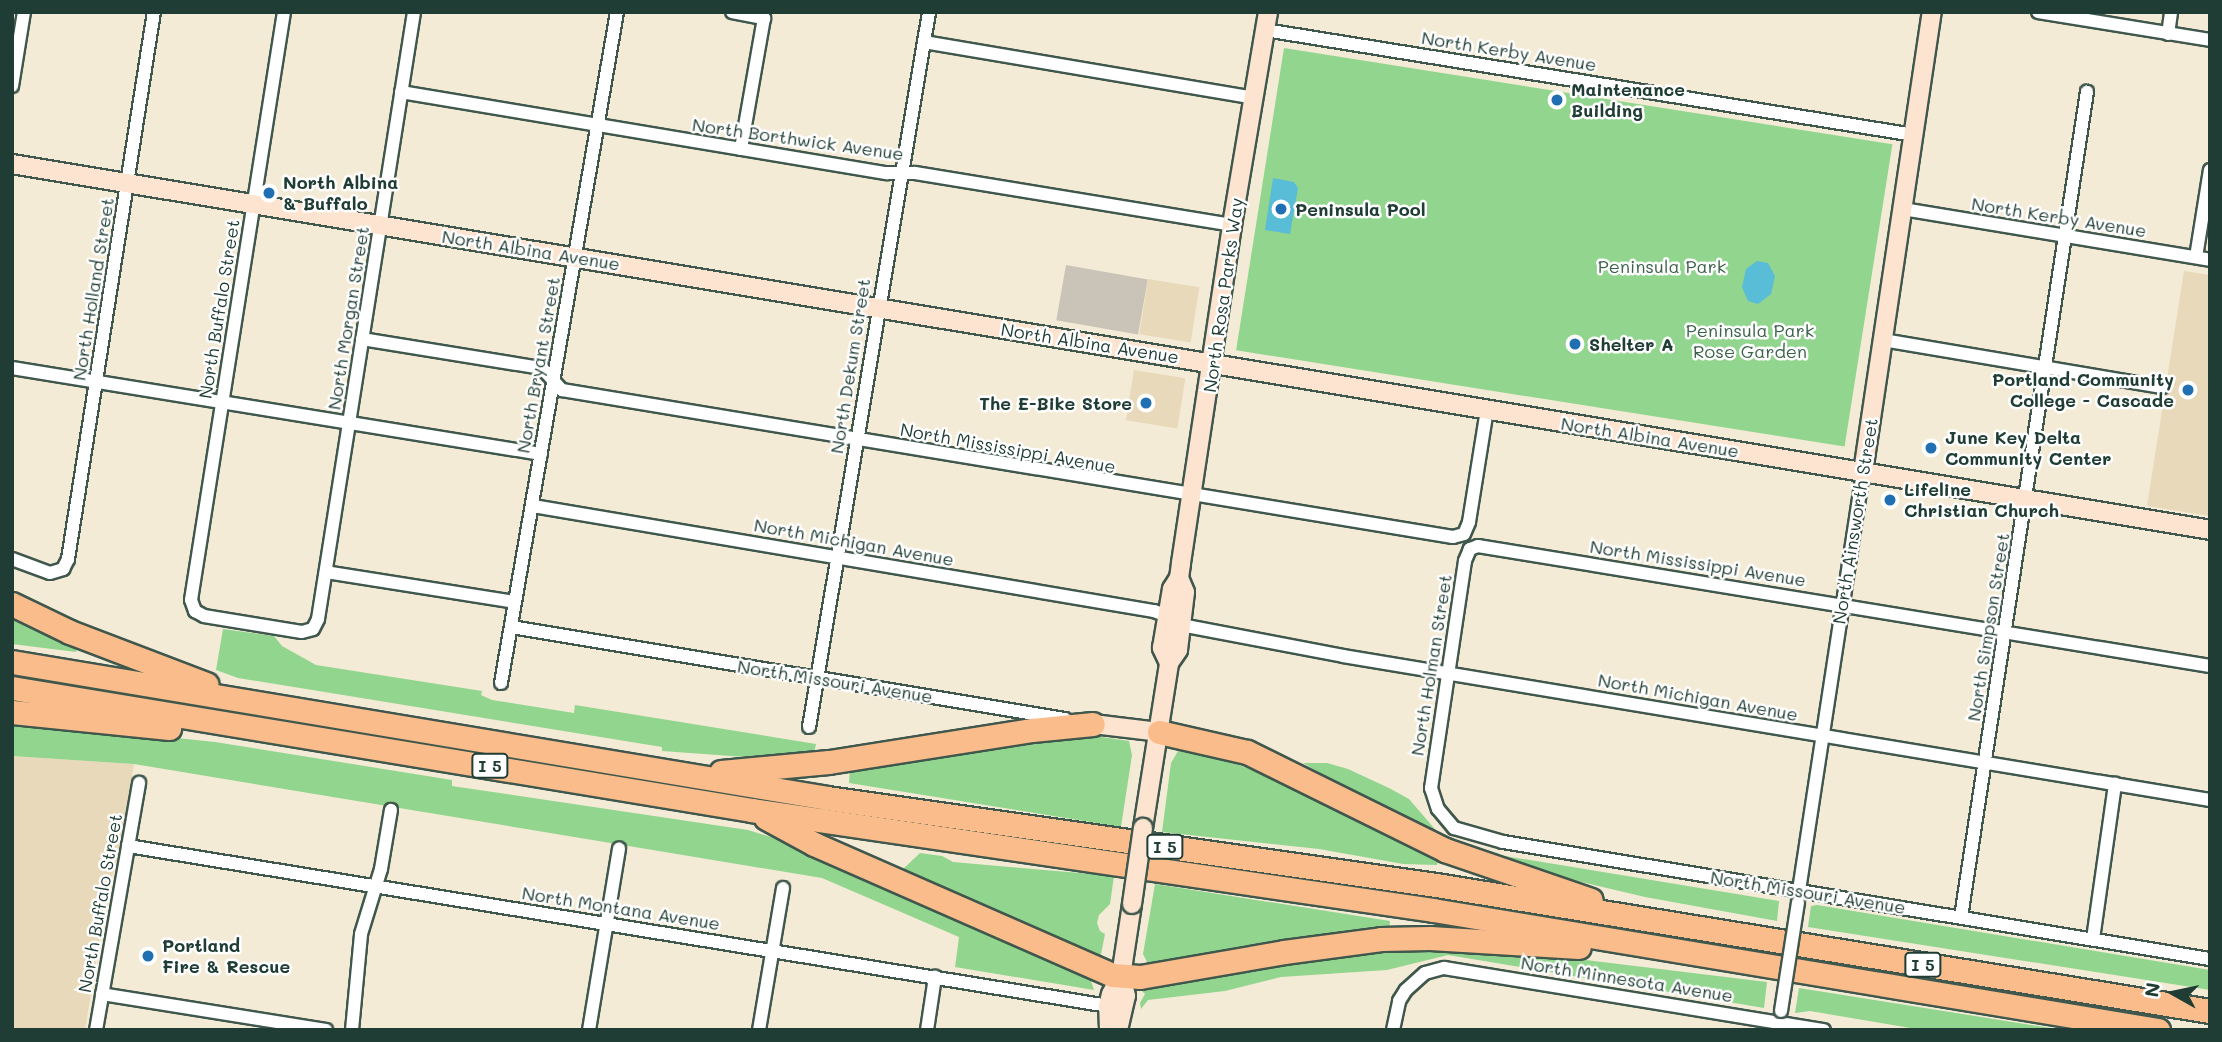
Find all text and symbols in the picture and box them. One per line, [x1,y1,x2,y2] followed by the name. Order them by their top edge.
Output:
[1420,27,1598,75] street label: North Kerby Avenue
[1571,79,1685,122] place label: Maintenance Building
[1549,92,1565,108] marker: Maintenance Building
[691,113,905,165] street label: North Borthwick Avenue
[283,172,398,214] place label: North Albina & Buffalo
[261,185,277,201] marker: North Albina & Buffalo
[1970,193,2148,241] street label: North Kerby Avenue
[68,196,118,382] street label: North Holland Street
[1199,196,1247,394] street label: North Rosa Parks Way
[1295,198,1426,220] place label: Peninsula Pool
[1273,201,1289,217] marker: Peninsula Pool
[194,218,244,400] street label: North Buffalo Street
[323,225,373,411] street label: North Morgan Street
[440,225,622,275] street label: North Albina Avenue
[1598,255,1726,277] park label: Peninsula Park
[512,275,564,455] street label: North Bryant Street
[825,277,875,455] street label: North Dekum Street
[999,318,1181,368] street label: North Albina Avenue
[1686,320,1814,362] park label: Peninsula Park Rose Garden
[1589,333,1673,355] place label: Shelter A
[1567,336,1583,352] marker: Shelter A
[1992,369,2174,412] place label: Portland Community College - Cascade
[2180,382,2196,398] marker: Portland Community College - Cascade
[979,392,1132,414] place label: The E-Bike Store
[1138,395,1154,411] marker: The E-Bike Store
[1559,412,1741,462] street label: North Albina Avenue
[1828,416,1882,626] street label: North Ainsworth Street
[899,418,1117,478] street label: North Mississippi Avenue
[1945,427,2111,470] place label: June Key Delta Community Center
[1923,440,1939,456] marker: June Key Delta Community Center
[1904,479,2059,522] place label: Lifeline Christian Church
[1882,492,1898,508] marker: Lifeline Christian Church
[752,514,956,570] street label: North Michigan Avenue
[1962,531,2014,723] street label: North Simpson Street
[1588,535,1808,591] street label: North Mississippi Avenue
[1406,573,1456,757] street label: North Holman Street
[736,655,934,707] street label: North Missouri Avenue
[1596,669,1800,725] street label: North Michigan Avenue
[471,754,509,778] road number: I 5
[74,812,126,994] street label: North Buffalo Street
[1146,834,1184,860] road number: I 5
[1709,866,1907,918] street label: North Missouri Avenue
[520,882,722,934] street label: North Montana Avenue
[162,935,290,978] place label: Portland Fire & Rescue
[140,948,156,964] marker: Portland Fire & Rescue
[1519,952,1735,1006] street label: North Minnesota Avenue
[1904,953,1942,978] road number: I 5
[2138,958,2208,1028] north arrow
[2138,981,2165,999] text: N

